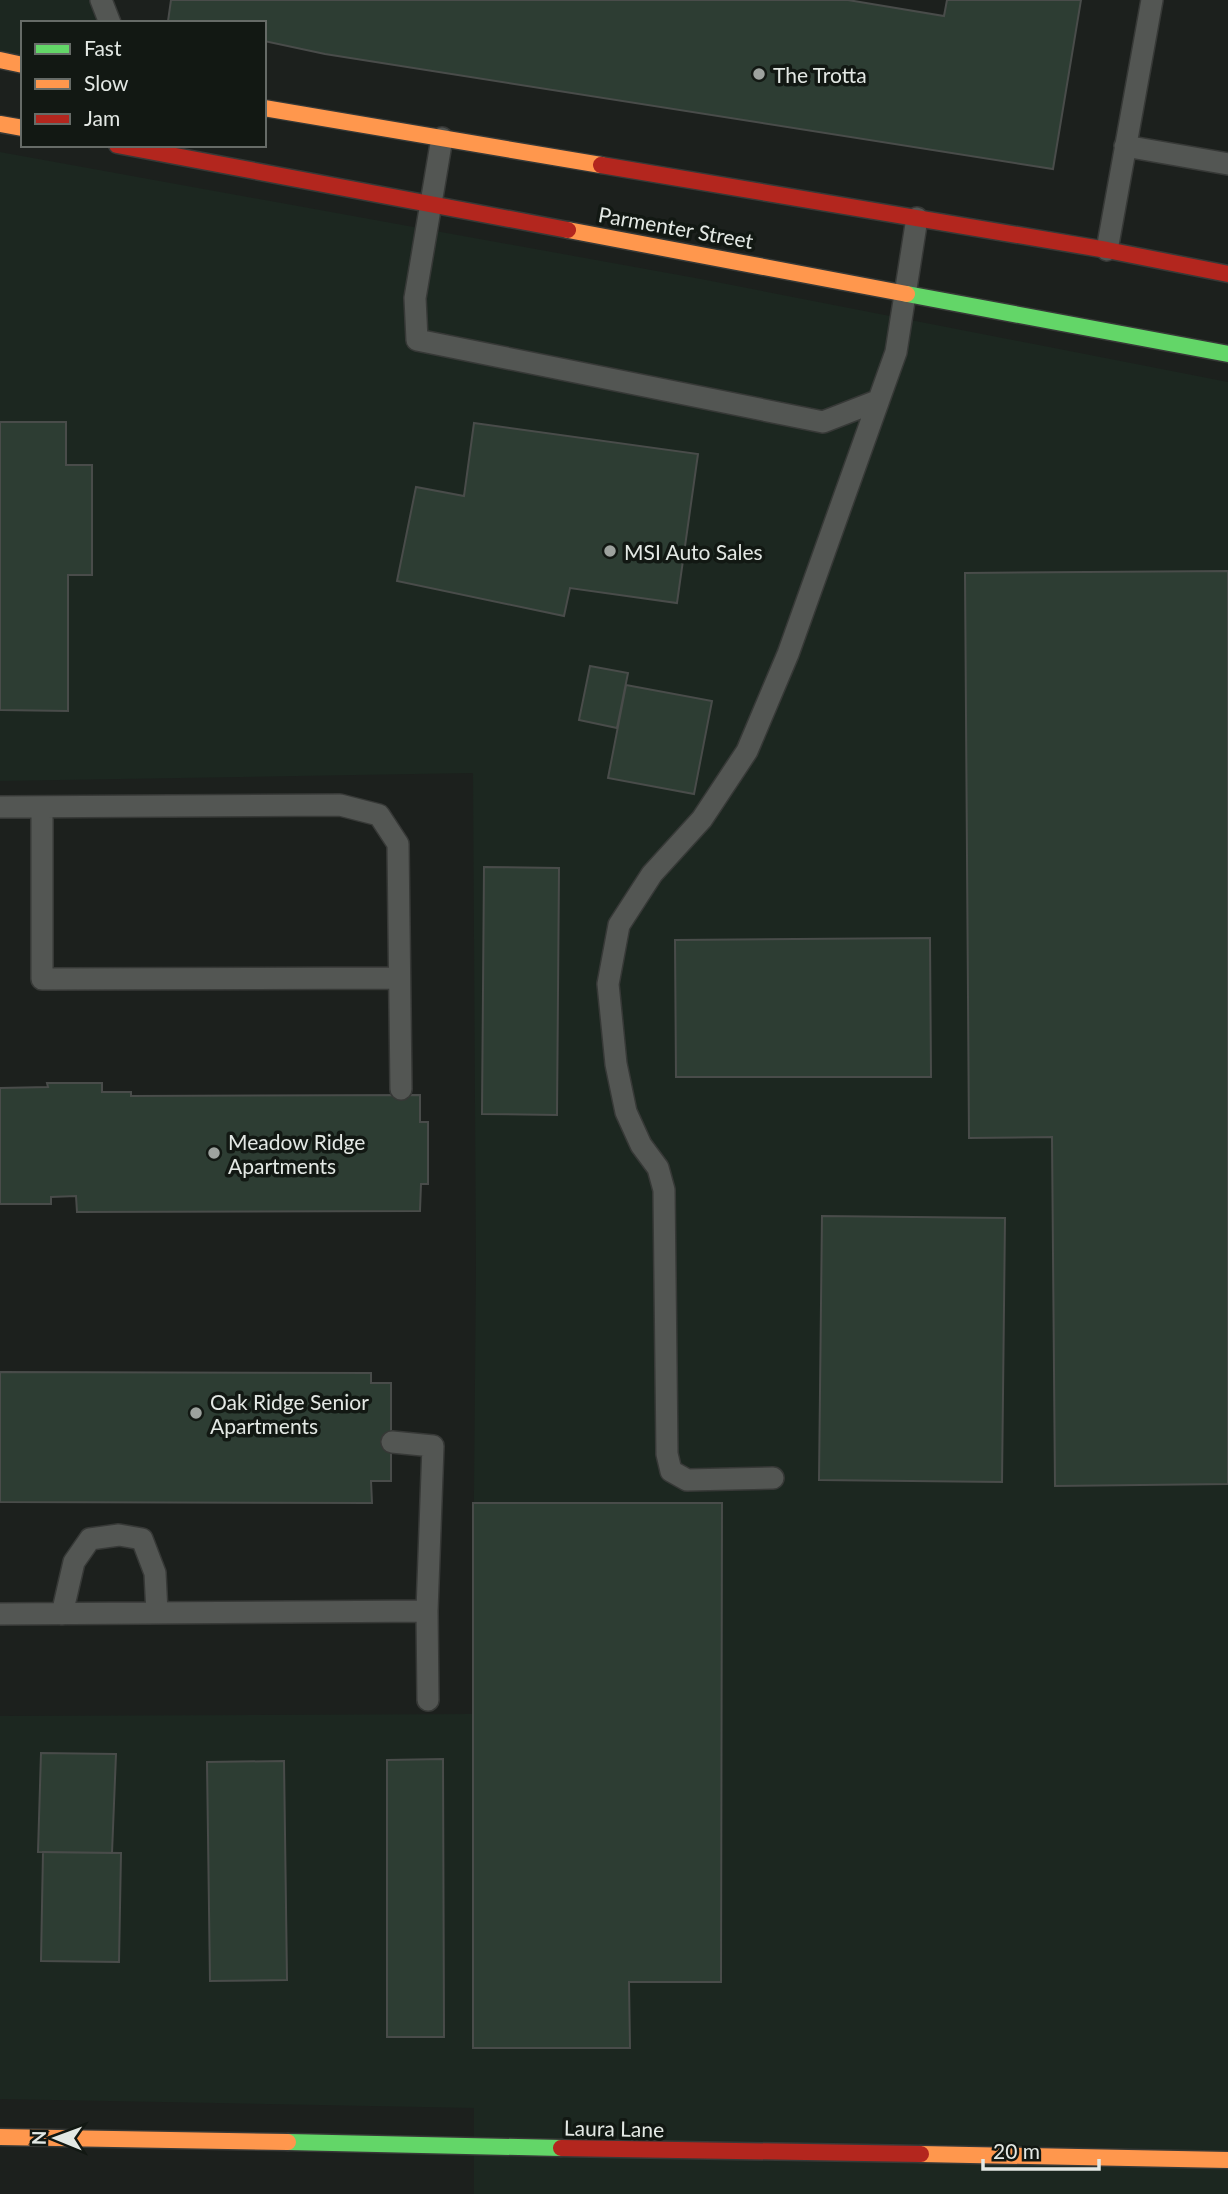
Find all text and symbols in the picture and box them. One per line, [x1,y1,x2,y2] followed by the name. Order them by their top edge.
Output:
[21,21,266,147] legend
[84,35,122,60] text: Fast
[773,62,867,87] place label: The Trotta
[751,66,767,82] marker: The Trotta
[84,70,129,95] text: Slow
[84,105,120,130] text: Jam
[597,201,756,253] street label: Parmenter Street
[624,539,763,564] place label: MSI Auto Sales
[602,543,618,559] marker: MSI Auto Sales
[228,1129,365,1178] place label: Meadow Ridge Apartments
[206,1145,222,1161] marker: Meadow Ridge Apartments
[210,1389,369,1438] place label: Oak Ridge Senior Apartments
[188,1405,204,1421] marker: Oak Ridge Senior Apartments
[21,2103,91,2173] north arrow
[564,2115,664,2141] street label: Laura Lane
[983,2128,1098,2172] scale bar
[27,2130,50,2145] text: N
[993,2138,1040,2163] text: 20 m

